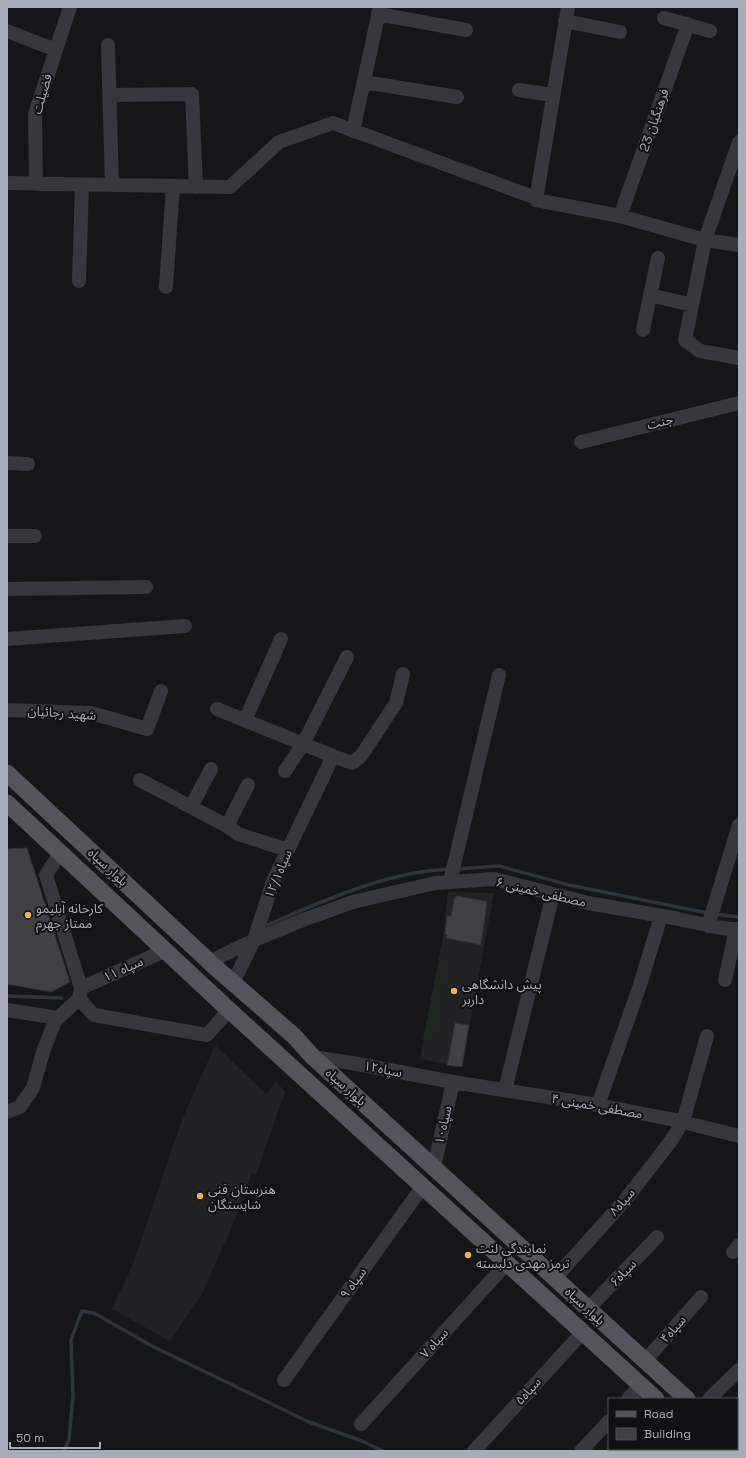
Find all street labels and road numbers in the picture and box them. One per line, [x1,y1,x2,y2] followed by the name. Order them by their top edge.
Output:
[28,72,56,116] street label: فضیلت
[635,86,673,154] street label: فرهنگیان 23
[645,410,675,433] street label: جنت
[27,702,97,724] street label: شهید رجائیان
[84,844,132,891] street label: بلوار سپاه
[260,847,297,901] street label: سپاه۱۲/۱
[494,873,588,911] street label: مصطفی خمینی ۶
[100,953,146,986] street label: سپاه ۱۱
[362,1057,404,1082] street label: سپاه۱۲
[321,1064,370,1110] street label: بلوار سپاه
[550,1090,644,1122] street label: مصطفی خمینی ۴
[430,1104,457,1146] street label: سپاه۱۰
[605,1185,640,1220] street label: سپاه۸
[606,1256,641,1291] street label: سپاه۶
[336,1264,371,1303] street label: سپاه ۹
[561,1283,609,1330] street label: بلوار سپاه
[656,1312,691,1347] street label: سپاه۴
[416,1324,453,1362] street label: سپاه ۷
[511,1374,546,1409] street label: سپاه۵

